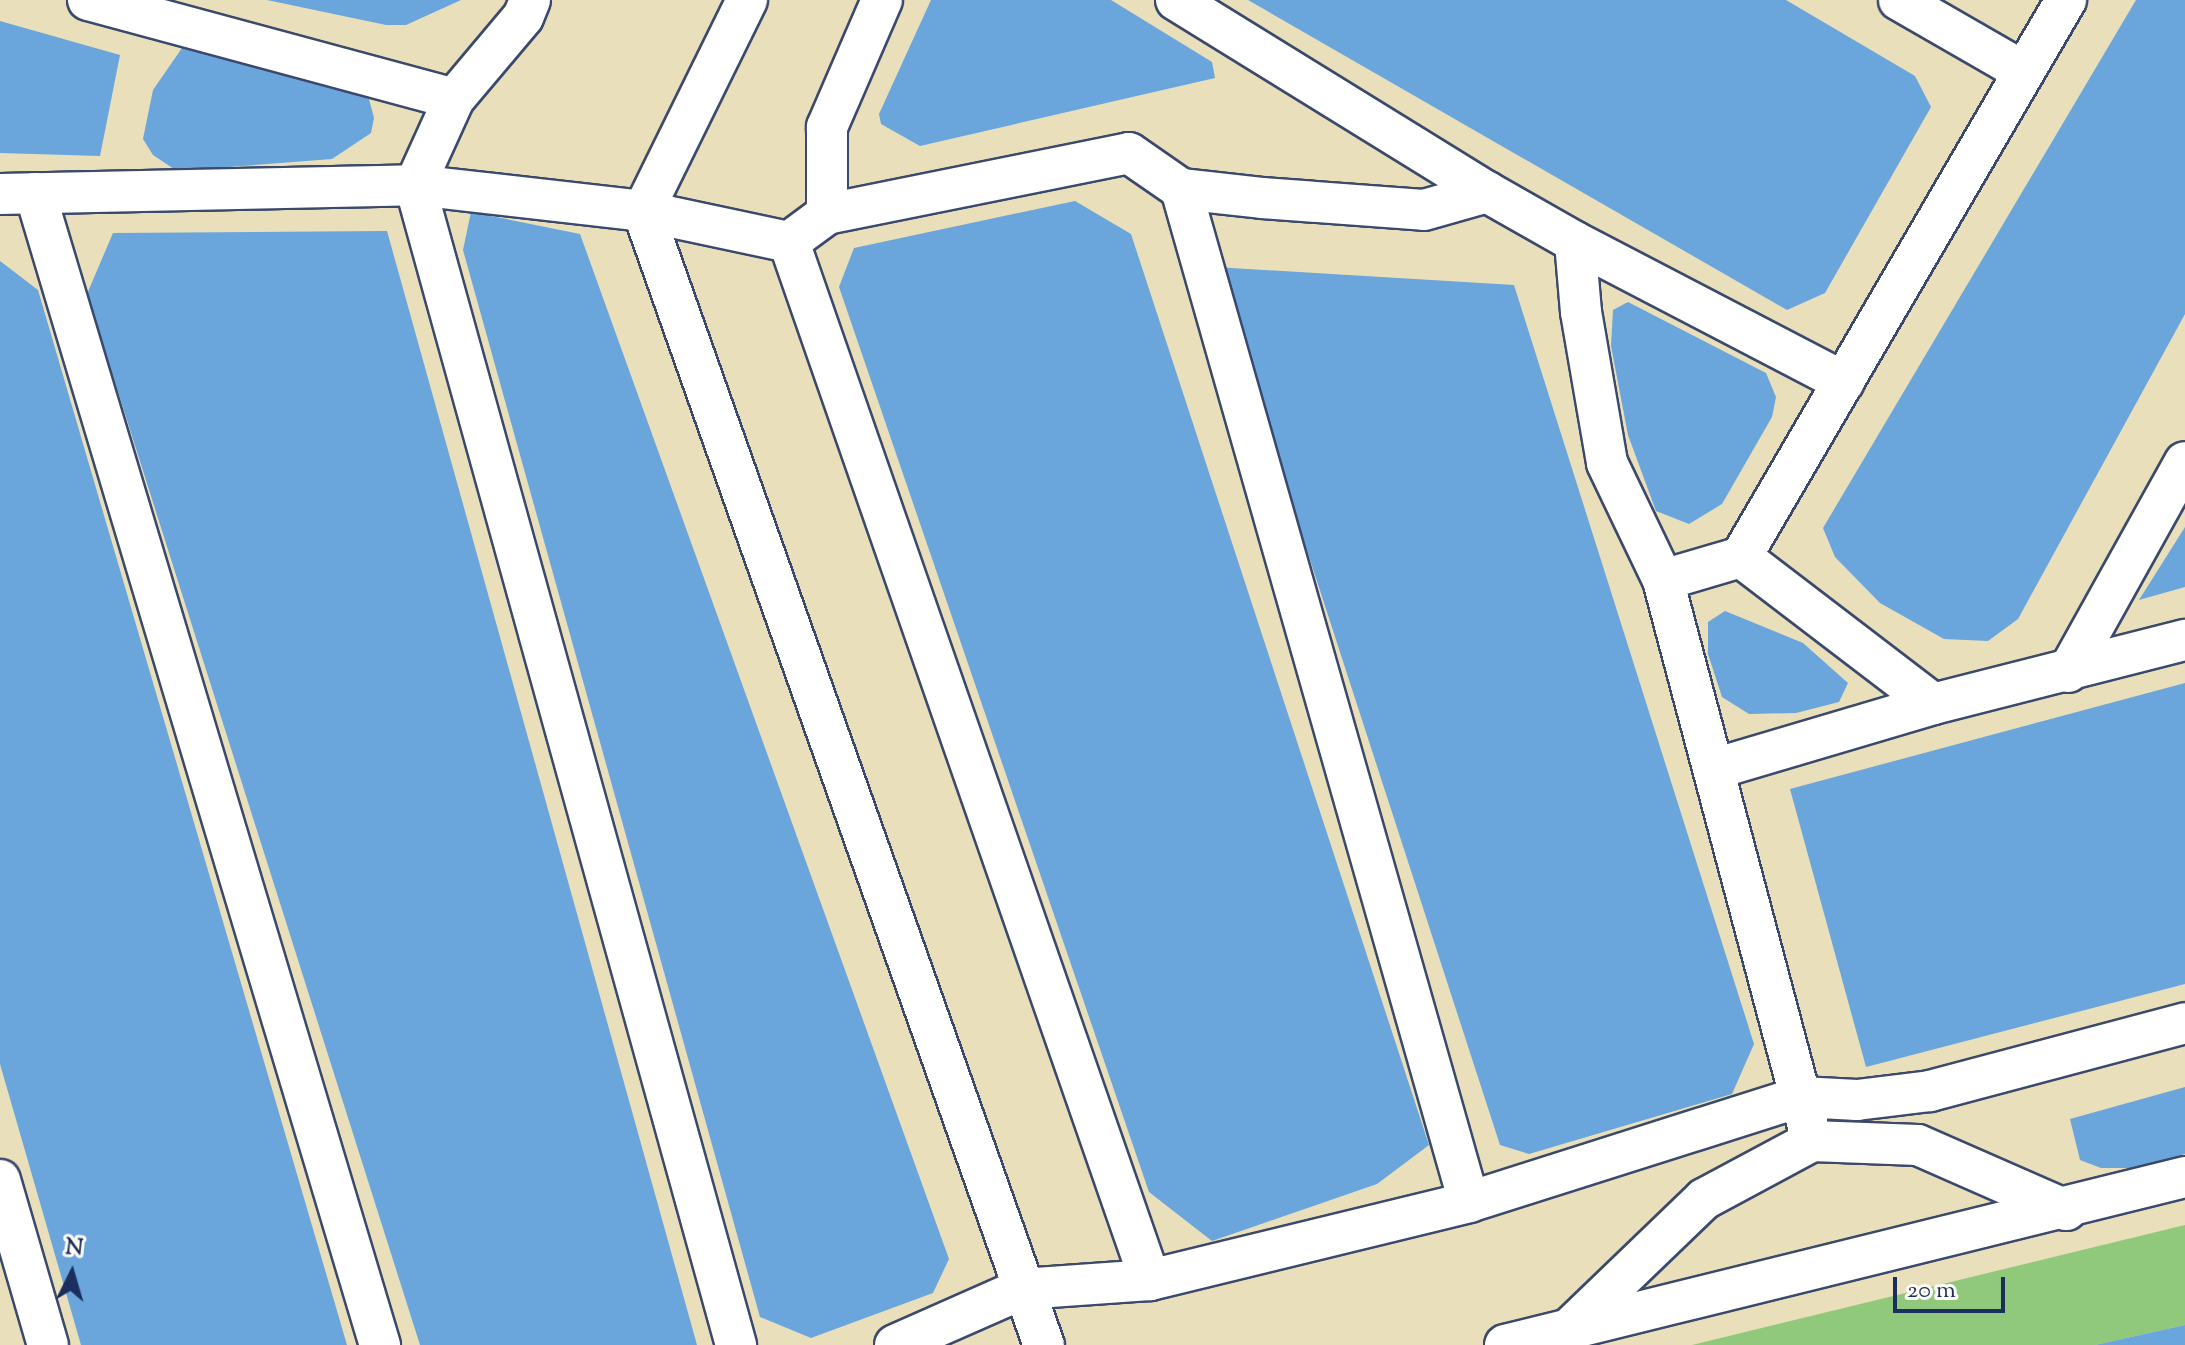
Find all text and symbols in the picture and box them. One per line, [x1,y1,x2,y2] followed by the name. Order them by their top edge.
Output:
[64,1232,84,1266] text: N
[32,1233,112,1313] north arrow
[1897,1261,2009,1311] scale bar
[1907,1274,1956,1308] text: 20 m

